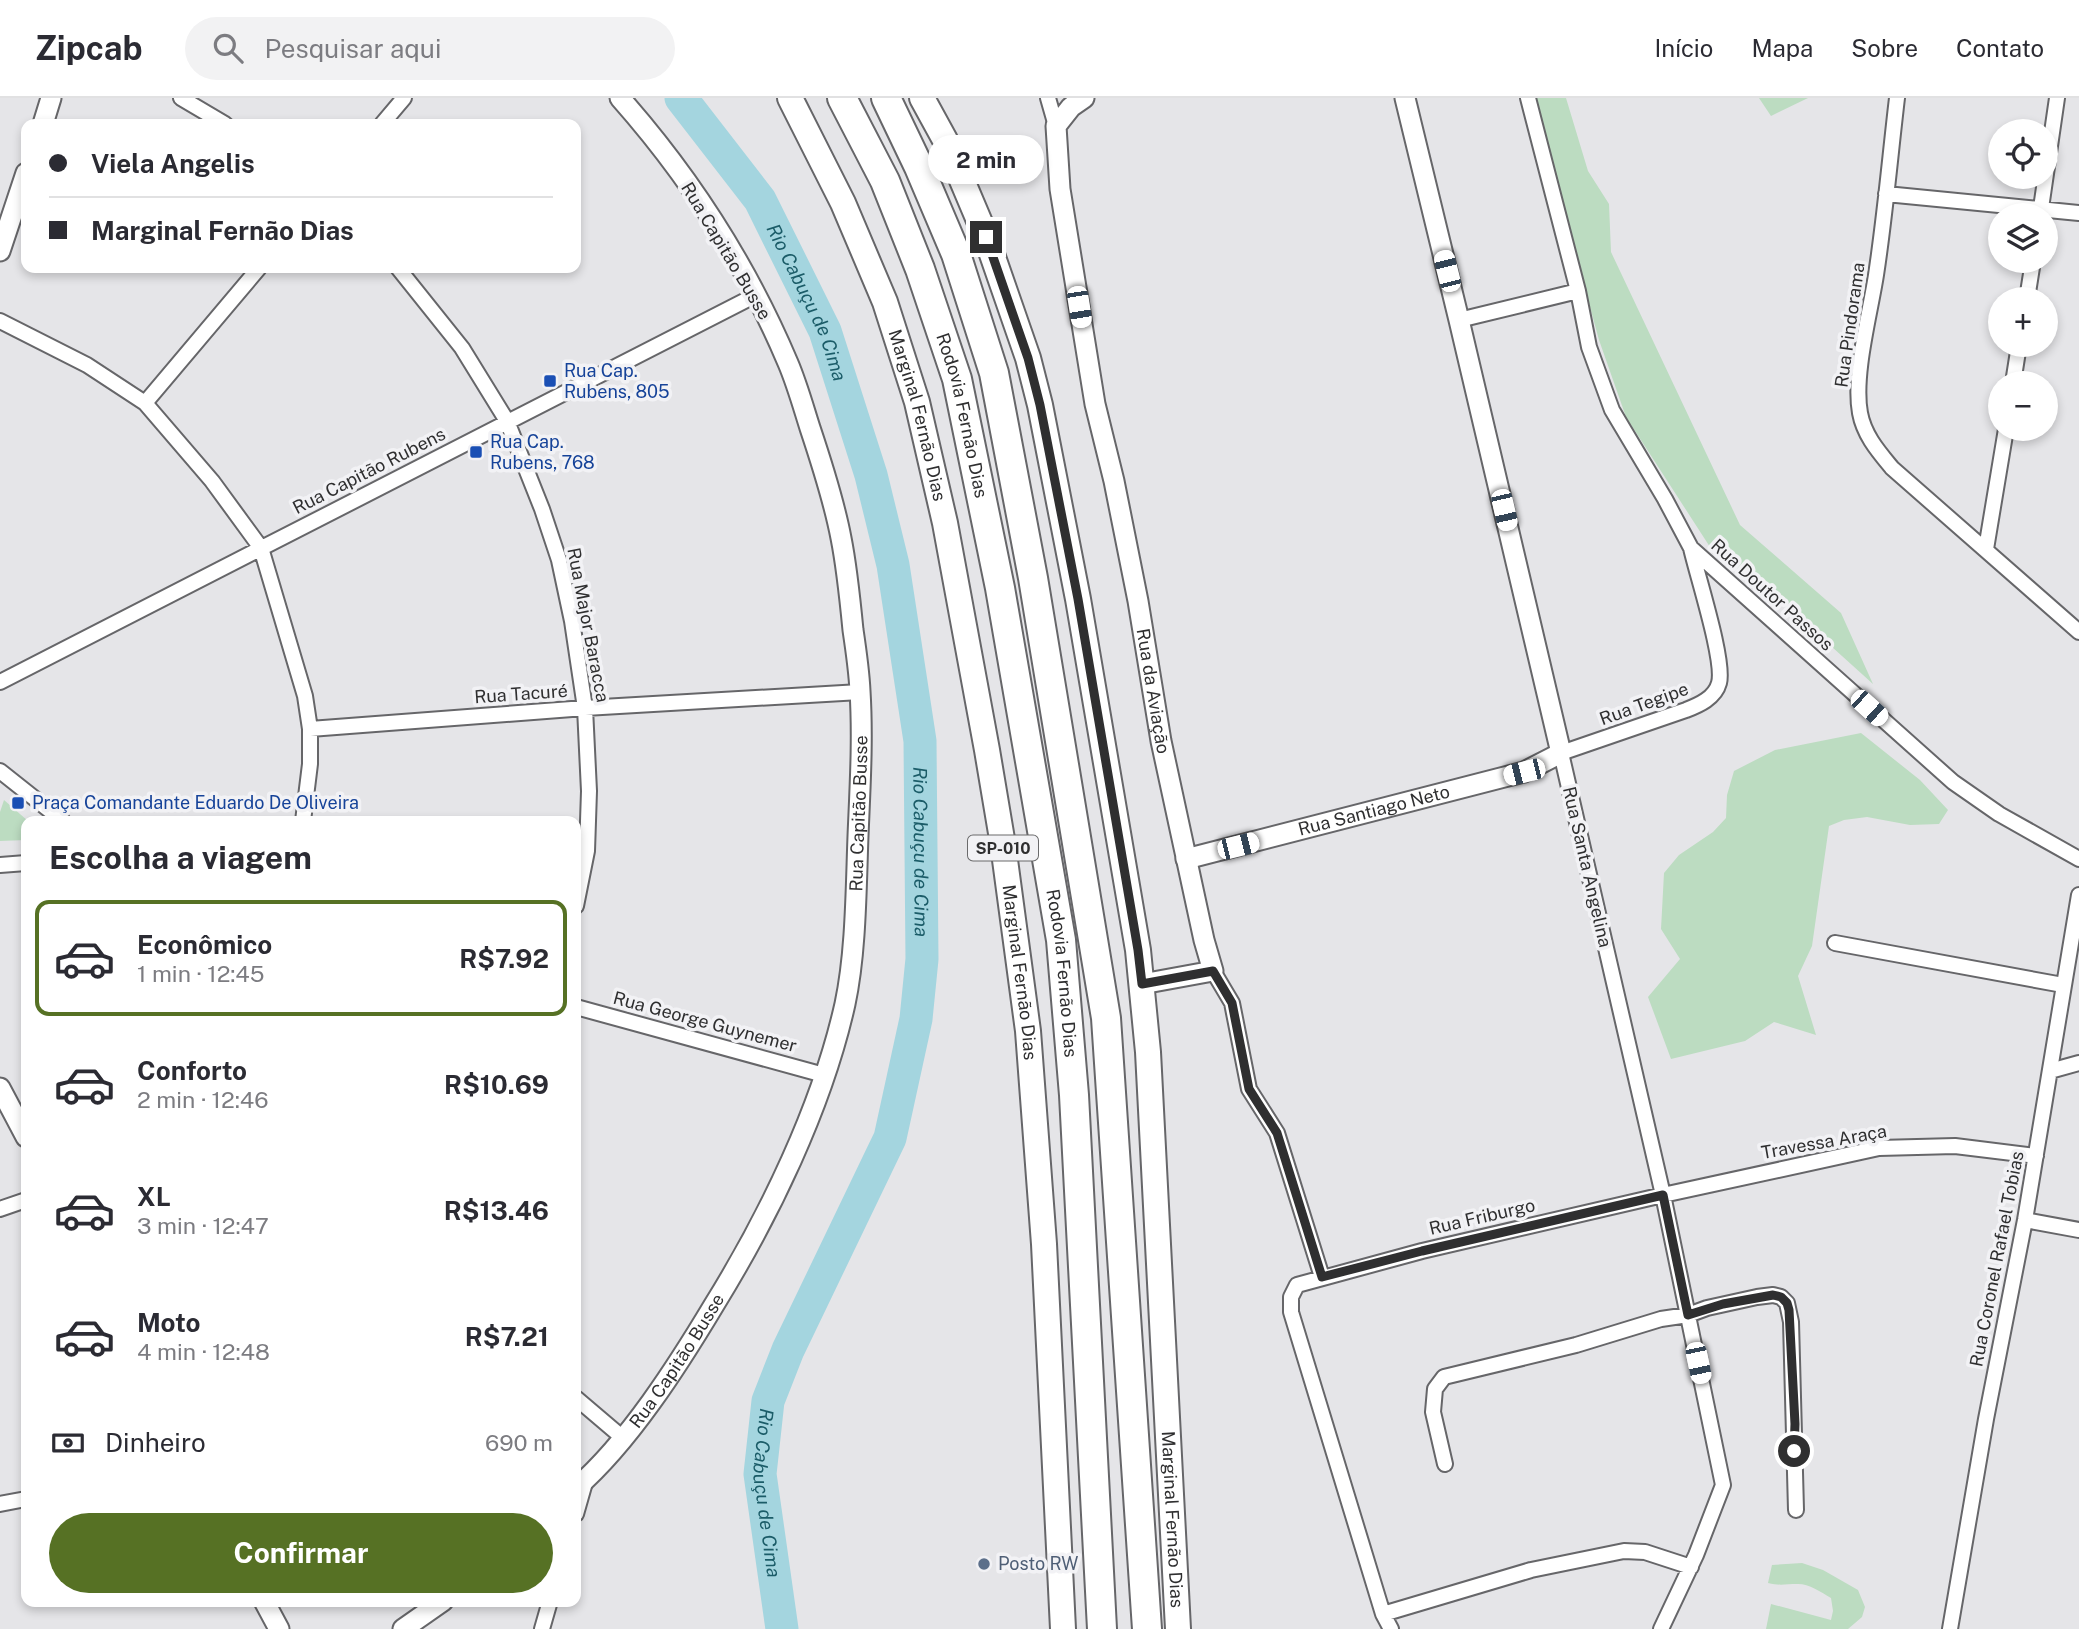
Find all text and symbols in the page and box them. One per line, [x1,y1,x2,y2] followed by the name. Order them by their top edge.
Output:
[185,17,675,80] search box
[35,29,143,67] text: Zipcab
[209,29,247,67] icon: search
[265,33,441,64] text: Pesquisar aqui
[1655,34,1713,62] text: Início
[1751,34,1813,62] text: Mapa
[1851,34,1918,62] text: Sobre
[1956,34,2044,62] text: Contato
[1988,119,2058,441] map controls
[1988,119,2058,189] button: locate
[928,136,1044,184] callout: 2 min
[956,146,1016,173] text: 2 min
[91,148,255,179] text: Viela Angelis
[677,178,776,323] street label: Rua Capitão Busse
[1988,203,2058,273] button: layers
[91,215,354,246] text: Marginal Fernão Dias
[763,220,851,384] water label: Rio Cabuçu de Cima
[970,221,1002,253] route end
[1432,248,1463,294] car
[1830,261,1869,389] street label: Rua Pindorama
[1066,285,1093,329] car
[1988,287,2058,357] button: +
[884,327,951,503] street label: Marginal Fernão Dias
[932,330,992,500] street label: Rodovia Fernão Dias
[564,360,670,402] place label: Rua Cap. Rubens, 805
[1988,371,2058,441] button: −
[542,373,558,389] marker: Rua Cap. Rubens, 805
[289,423,449,518] street label: Rua Capitão Rubens
[490,431,595,473] place label: Rua Cap. Rubens, 768
[468,444,484,460] marker: Rua Cap. Rubens, 768
[1490,487,1519,533] car
[1707,534,1838,655] street label: Rua Doutor Passos
[563,546,614,704] street label: Rua Major Baracca
[1133,627,1174,756] street label: Rua da Aviação
[1597,678,1691,729] street label: Rua Tegipe
[473,680,568,707] street label: Rua Tacuré
[1847,686,1892,730] car
[845,735,871,892] street label: Rua Capitão Busse
[1502,757,1547,787] car
[909,767,933,937] water label: Rio Cabuçu de Cima
[1296,781,1452,840] street label: Rua Santiago Neto
[1559,784,1616,949] street label: Rua Santa Angelina
[32,792,359,813] place label: Praça Comandante Eduardo De Oliveira
[10,795,26,811] marker: Praça Comandante Eduardo De Oliveira
[1216,831,1261,861] car
[968,835,1038,860] road number: SP-010
[49,839,312,876] text: Escolha a viagem
[998,883,1041,1061] street label: Marginal Fernão Dias
[1042,887,1082,1058] street label: Rodovia Fernão Dias
[53,927,116,990] icon: car
[137,929,272,960] text: Econômico
[459,943,549,974] text: R$7.92
[137,960,264,987] text: 1 min · 12:45
[611,987,799,1056] street label: Rua George Guynemer
[53,1053,116,1116] icon: car
[137,1055,247,1086] text: Conforto
[444,1069,549,1100] text: R$10.69
[137,1086,269,1113] text: 2 min · 12:46
[1760,1120,1888,1163] street label: Travessa Araça
[1965,1149,2028,1369] street label: Rua Coronel Rafael Tobias
[53,1179,116,1242] icon: car
[137,1181,171,1212] text: XL
[1427,1194,1537,1239] street label: Rua Friburgo
[444,1195,549,1226] text: R$13.46
[137,1212,269,1239] text: 3 min · 12:47
[625,1290,728,1432] street label: Rua Capitão Busse
[53,1305,116,1368] icon: car
[137,1307,200,1338] text: Moto
[465,1321,549,1352] text: R$7.21
[137,1338,270,1365] text: 4 min · 12:48
[1684,1340,1713,1386] car
[749,1407,786,1579] water label: Rio Cabuçu de Cima
[49,1424,87,1462] icon: cash
[105,1427,206,1458] text: Dinheiro
[485,1429,553,1456] text: 690 m
[1158,1430,1188,1608] street label: Marginal Fernão Dias
[1778,1435,1810,1467] route start
[49,1513,553,1593] button: Confirmar
[998,1553,1078,1574] place label: Posto RW
[976,1556,992,1572] marker: Posto RW

